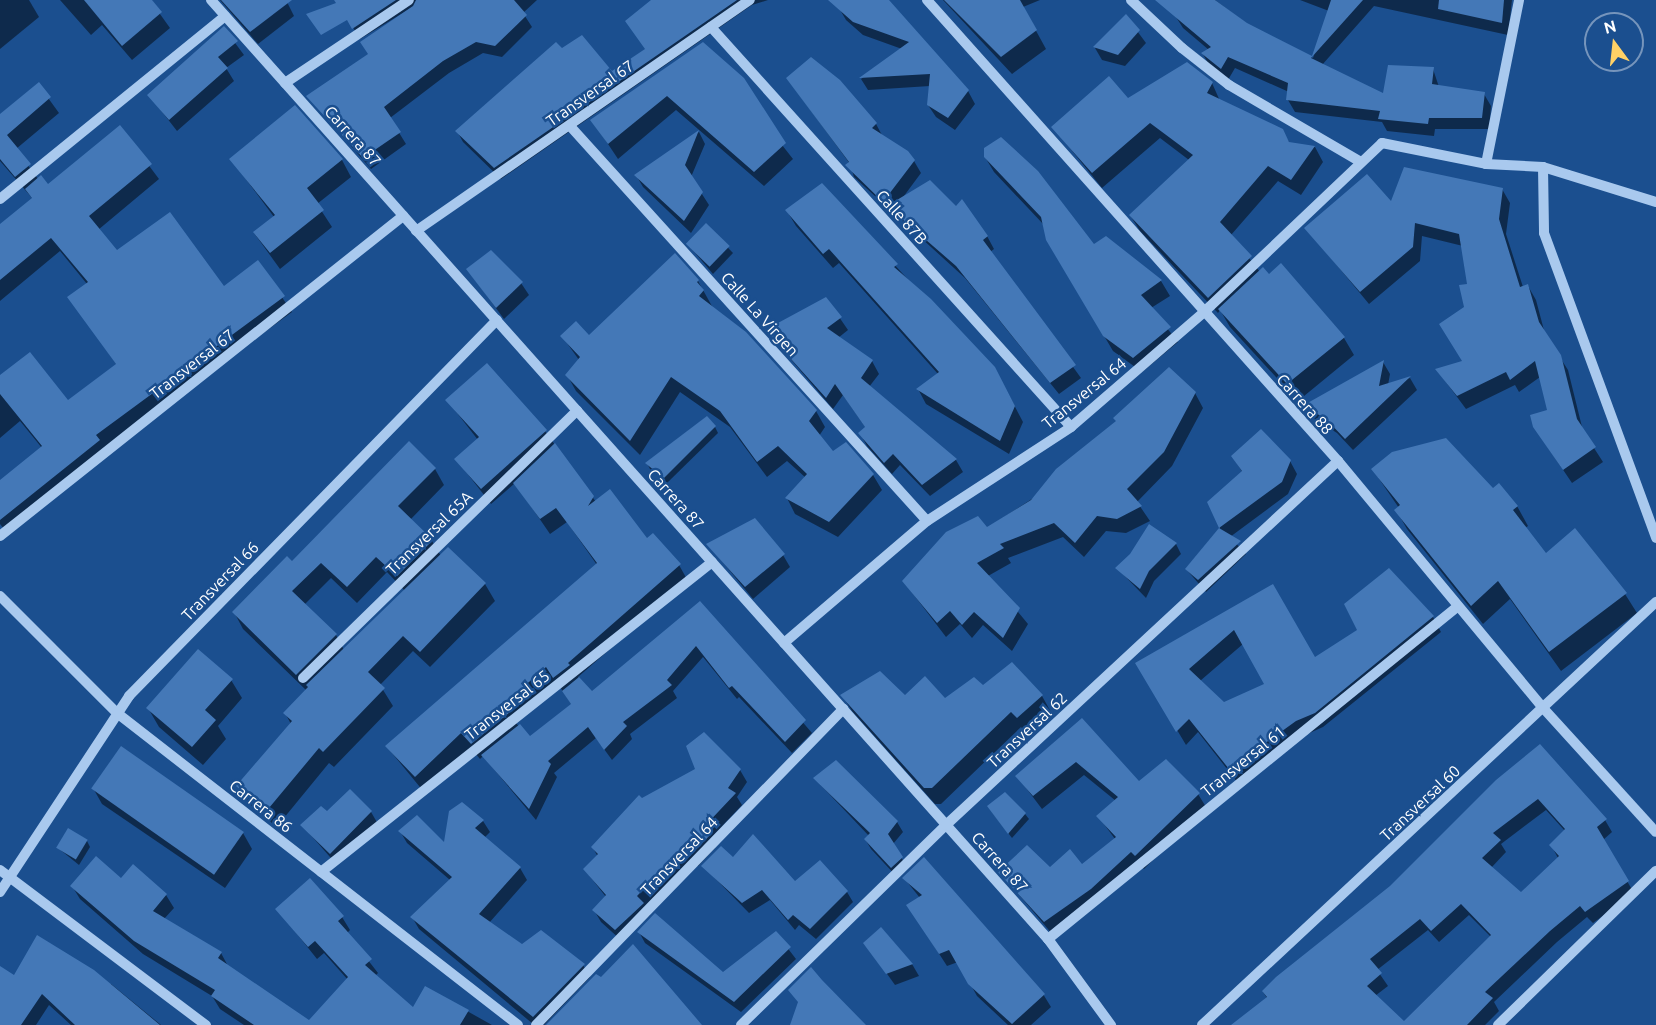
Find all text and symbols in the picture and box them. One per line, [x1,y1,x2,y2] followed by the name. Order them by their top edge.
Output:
[1584,12,1644,72] north arrow
[1602,16,1618,37] text: N
[543,56,637,130] street label: Transversal 67
[321,102,385,170] street label: Carrera 87
[872,186,932,248] street label: Calle 87B
[717,268,803,360] street label: Calle La Virgen
[146,325,238,403] street label: Transversal 67
[1038,353,1130,433] street label: Transversal 64
[1273,370,1337,438] street label: Carrera 88
[644,465,708,533] street label: Carrera 87
[382,487,476,579] street label: Transversal 65A
[178,537,262,625] street label: Transversal 66
[461,666,553,744] street label: Transversal 65
[983,688,1071,772] street label: Transversal 62
[1197,721,1289,801] street label: Transversal 61
[1376,761,1464,845] street label: Transversal 60
[226,775,296,837] street label: Carrera 86
[637,812,721,900] street label: Transversal 64
[968,828,1032,896] street label: Carrera 87

